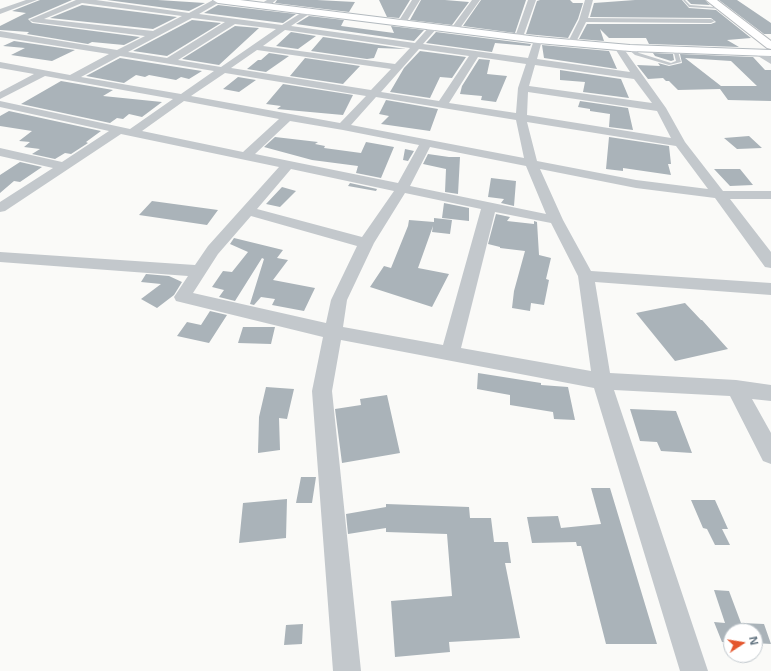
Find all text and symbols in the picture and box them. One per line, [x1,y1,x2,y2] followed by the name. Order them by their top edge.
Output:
[723,623,763,663] north arrow
[746,635,763,647] text: N

